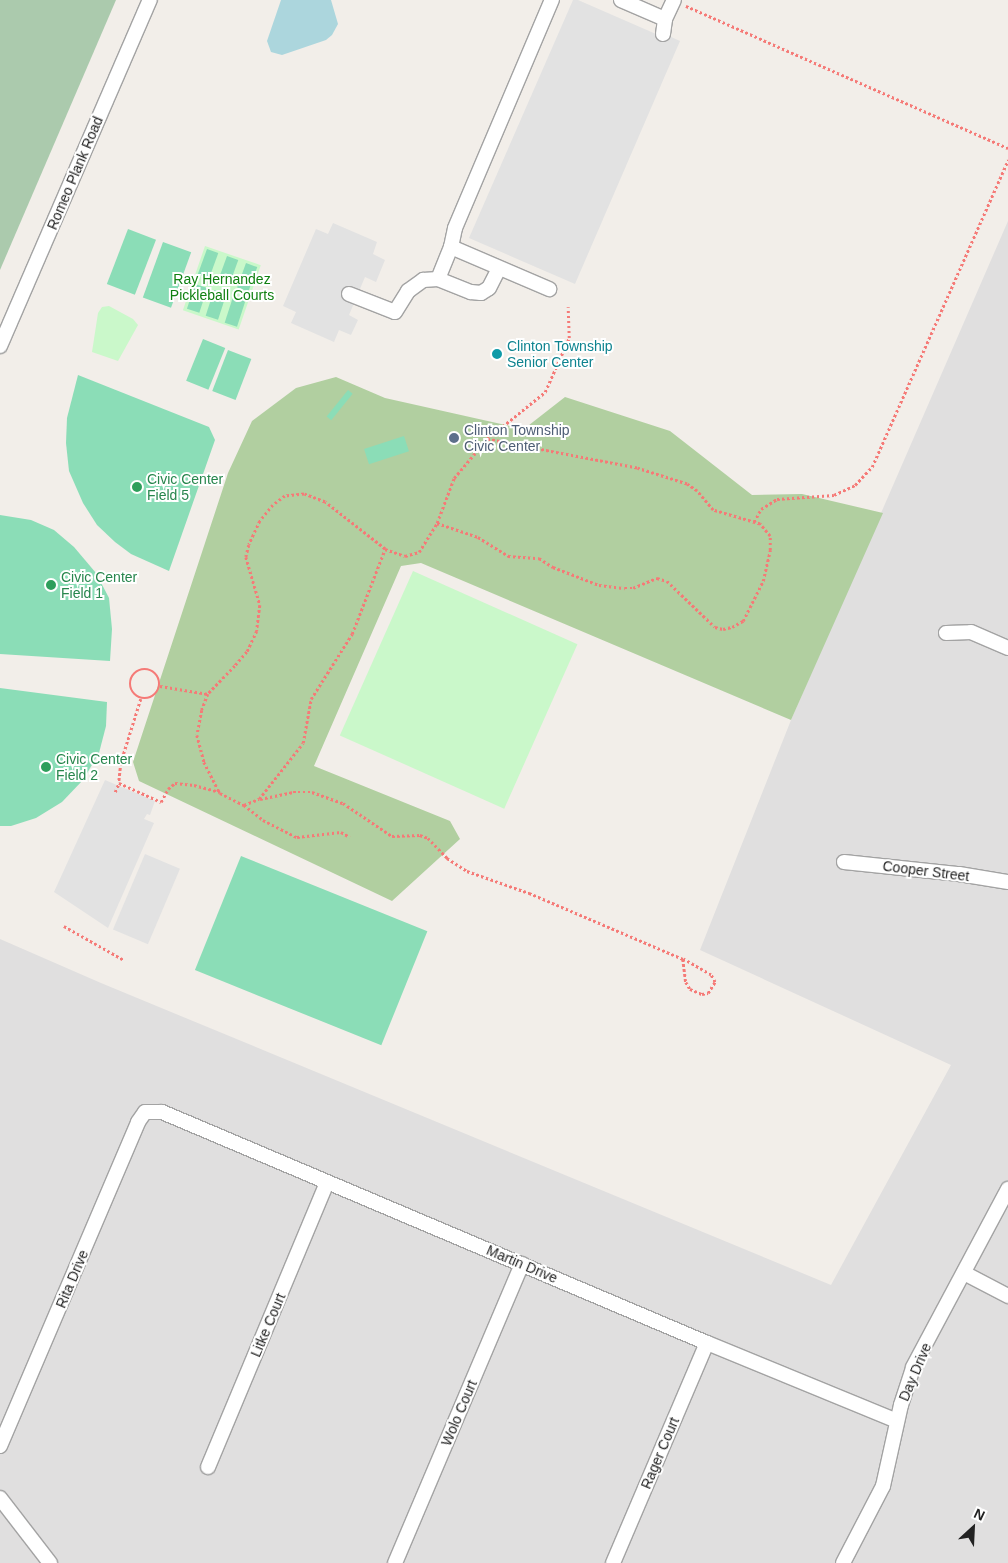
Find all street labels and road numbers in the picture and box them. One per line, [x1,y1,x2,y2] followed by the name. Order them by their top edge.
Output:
[44,114,106,232] street label: Romeo Plank Road
[882,857,970,885] street label: Cooper Street
[484,1242,560,1286] street label: Martin Drive
[52,1247,92,1311] street label: Rita Drive
[247,1291,289,1359] street label: Litke Court
[895,1340,935,1404] street label: Day Drive
[438,1378,480,1448] street label: Wolo Court
[637,1415,683,1491] street label: Rager Court

